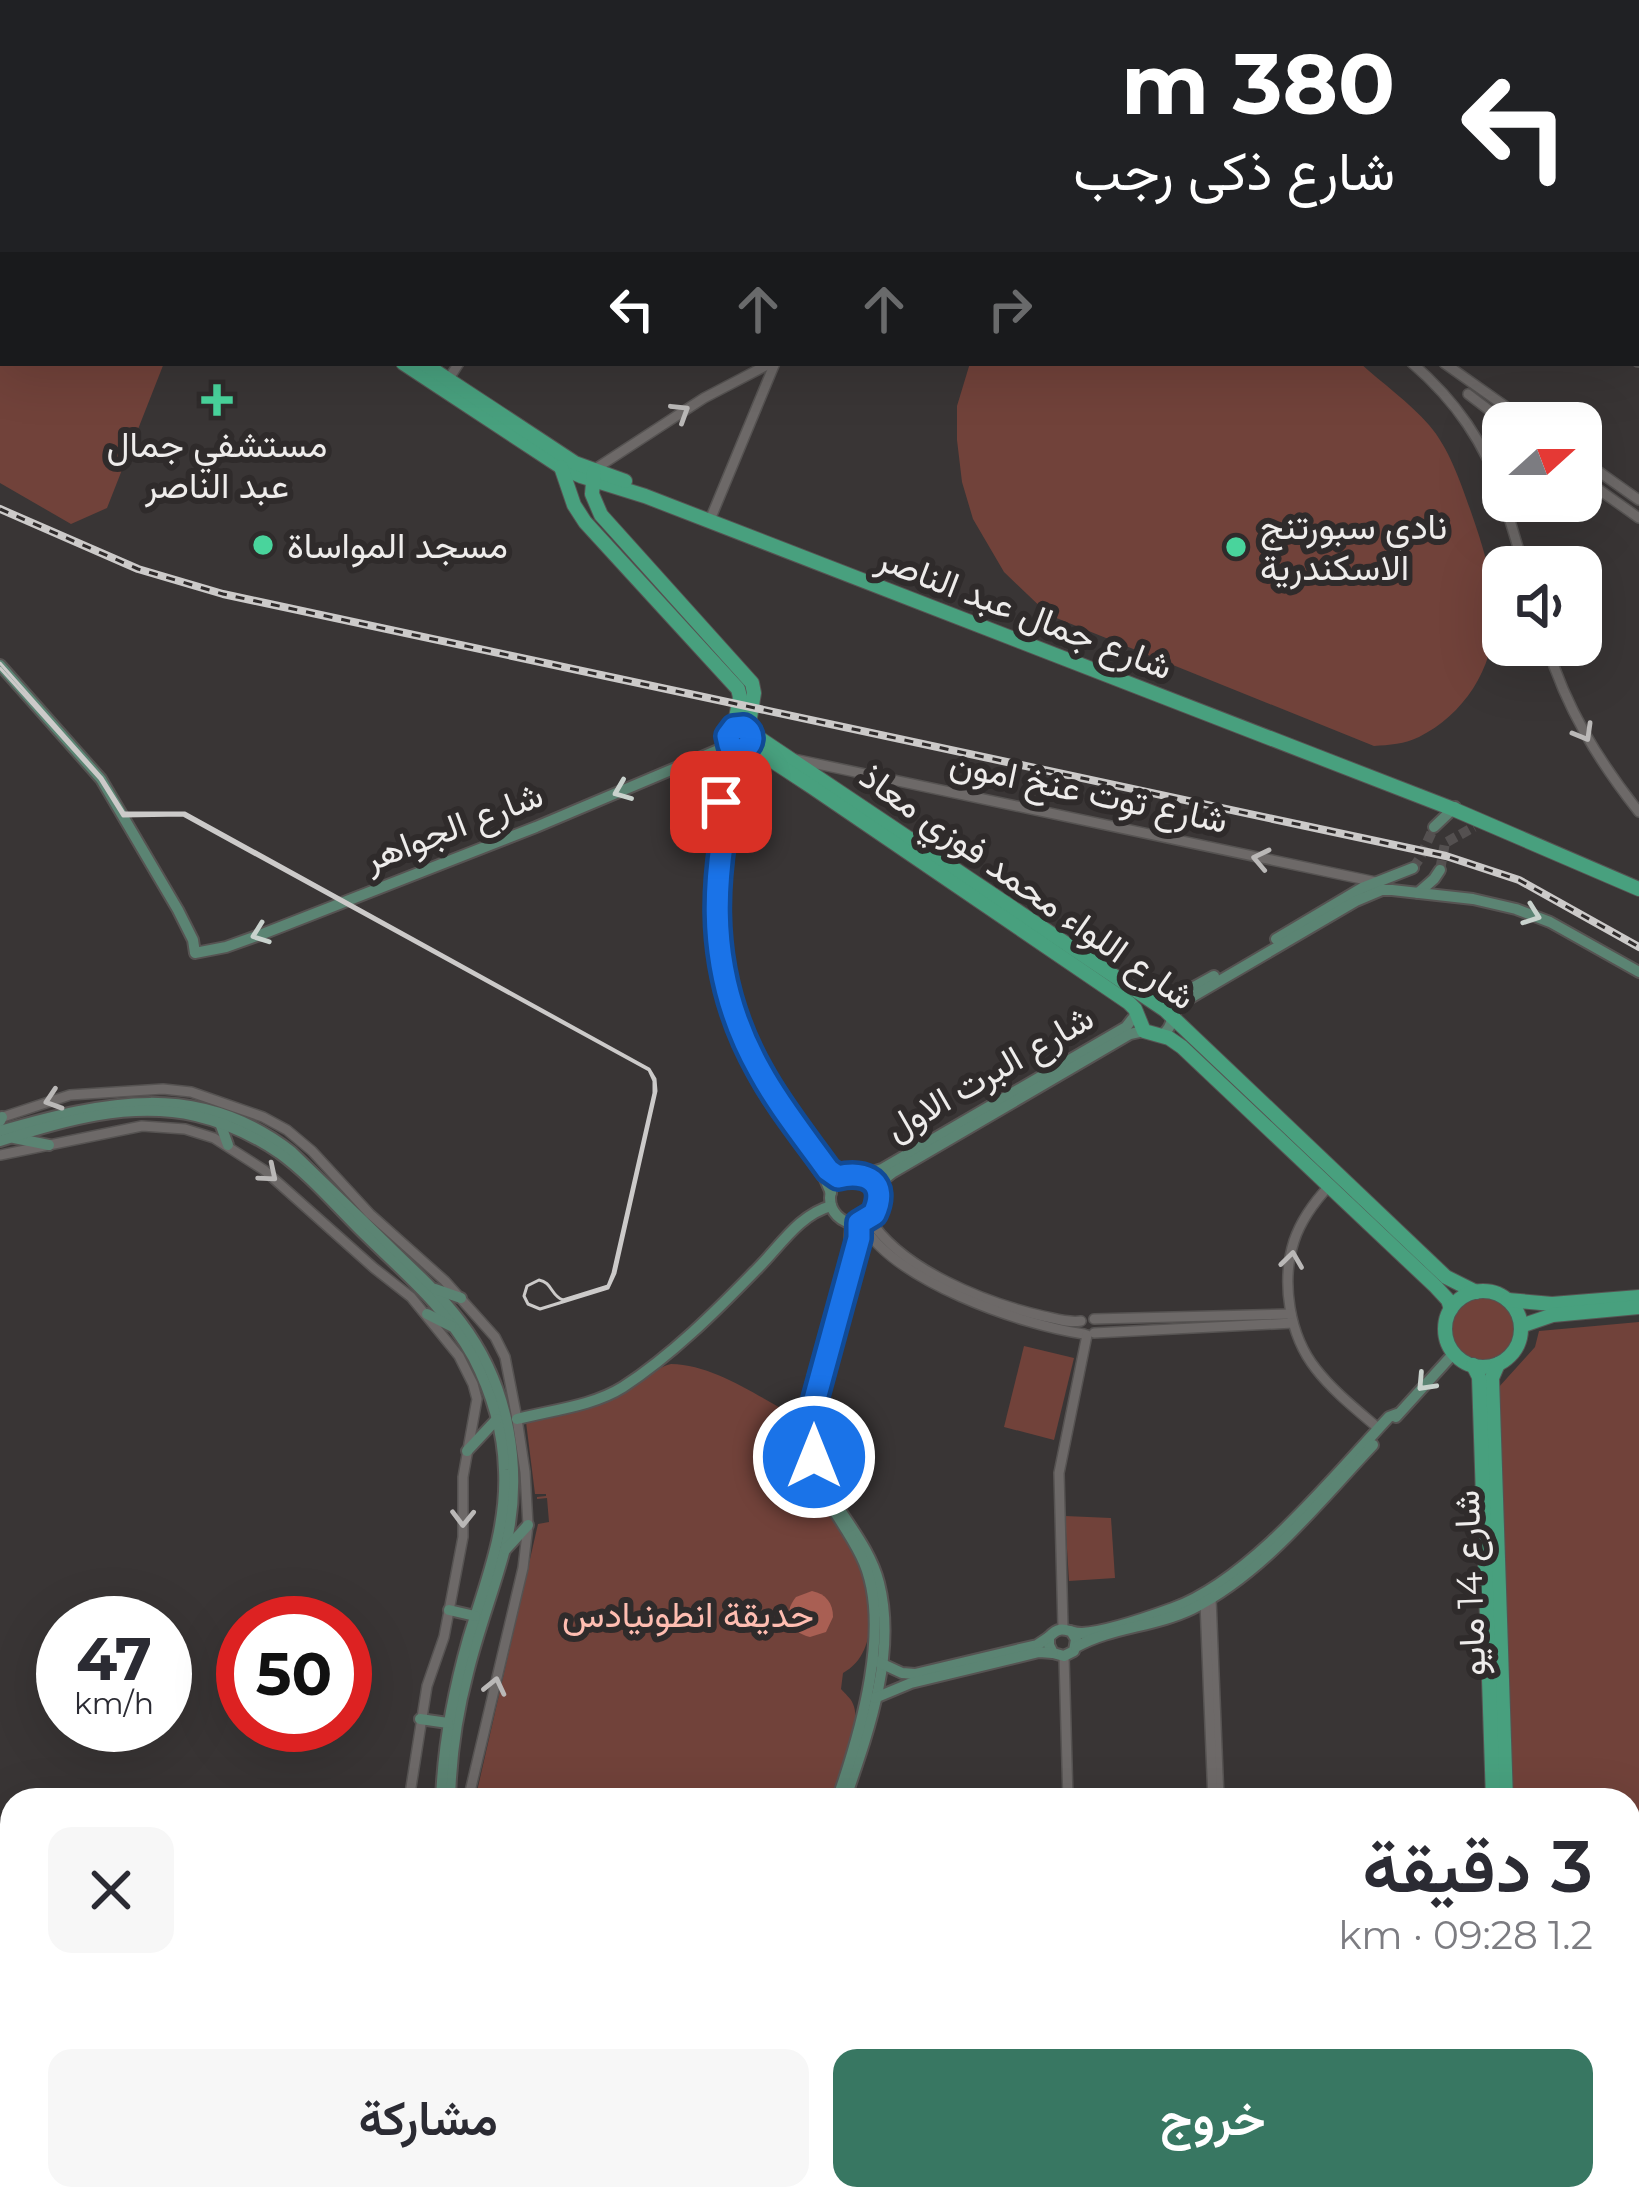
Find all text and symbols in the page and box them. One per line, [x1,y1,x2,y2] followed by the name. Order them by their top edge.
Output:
[1121,33,1395,135] text: 380 m
[1437,48,1593,204] icon: left
[1073,138,1395,204] text: شارع ذكى رجب
[599,276,665,342] icon: left
[725,276,791,342] icon: ahead
[851,276,917,342] icon: ahead
[977,276,1043,342] icon: right
[201,384,233,416] marker: مستشفي جمال عبد الناصر
[1482,402,1602,522] north arrow
[1482,402,1602,666] map controls
[667,404,689,426] one-way arrow
[107,422,327,508] place label: مستشفي جمال عبد الناصر
[1260,504,1447,590] place label: نادي سبورتنج الاسكندرية
[287,523,508,568] place label: مسجد المواساة
[250,532,276,558] marker: مسجد المواساة
[1223,534,1249,560] marker: نادي سبورتنج الاسكندرية
[869,535,1179,691] street label: شارع جمال عبد الناصر
[1482,546,1602,666] button: sound
[1570,720,1593,742] one-way arrow
[945,740,1232,846] street label: شارع توت عنخ امون
[670,751,772,853] pin
[847,753,1204,1025] street label: شارع اللواء محمد فوزي معاذ
[688,769,754,835] icon: arrive
[356,772,550,883] street label: شارع الجواهر
[613,777,634,801] one-way arrow
[1251,847,1271,872] one-way arrow
[1520,901,1541,926] one-way arrow
[250,920,271,945] one-way arrow
[877,995,1102,1152] street label: شارع البرت الاول
[43,1086,64,1111] one-way arrow
[255,1160,277,1182] one-way arrow
[1278,1251,1304,1270] one-way arrow
[1418,1370,1440,1391] one-way arrow
[751,1394,877,1520] position arrow
[1444,1489,1497,1677] street label: شارع 14 مايو
[450,1510,476,1528] one-way arrow
[562,1592,814,1637] park label: حديقة انطونيادس
[216,1596,372,1752] speed limit sign: 50
[76,1622,152,1695] text: 47
[481,1677,506,1697] one-way arrow
[74,1685,154,1722] text: km/h
[1362,1822,1593,1910] text: 3 دقيقة
[48,1827,174,1953] button: close
[1338,1911,1593,1959] text: 1.2 km · 09:28
[48,2049,809,2187] button: مشاركة
[833,2049,1593,2187] button: خروج

